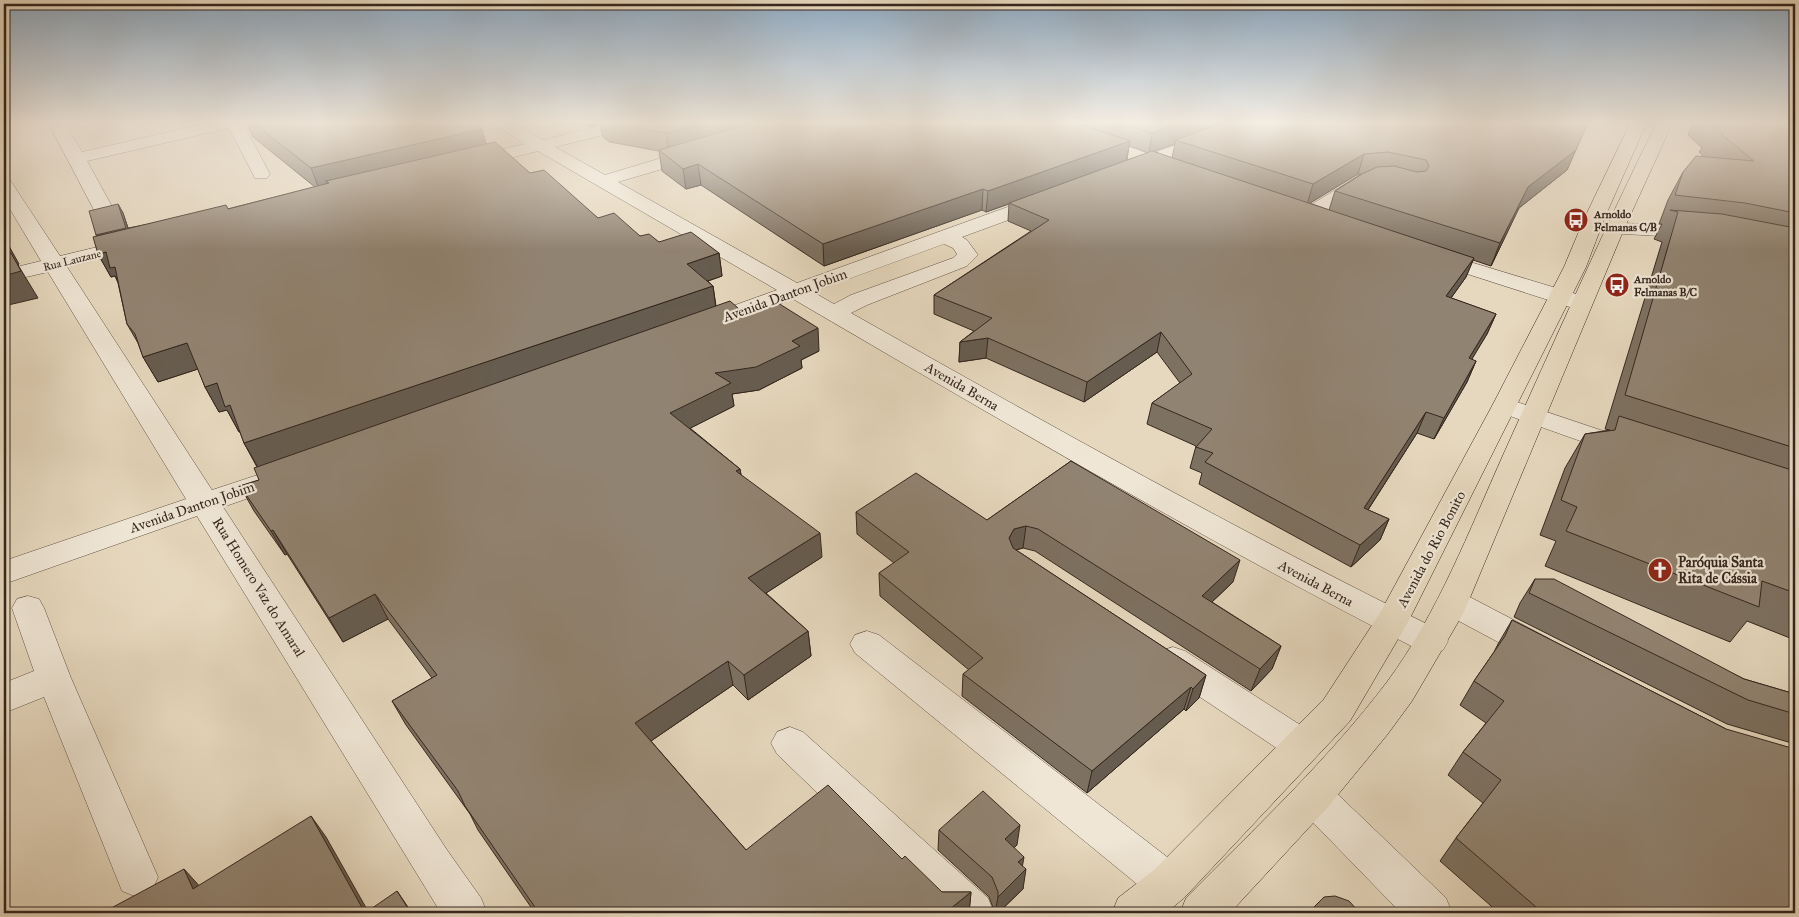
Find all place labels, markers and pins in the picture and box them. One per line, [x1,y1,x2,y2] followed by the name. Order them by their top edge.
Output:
[1563,207,1589,233] bus stop icon: Arnoldo Felmanas C/B
[1593,208,1657,234] place label: Arnoldo Felmanas C/B
[1604,272,1630,298] bus stop icon: Arnoldo Felmanas B/C
[1633,273,1697,299] place label: Arnoldo Felmanas B/C
[1678,554,1764,587] place label: Paróquia Santa Rita de Cássia
[1647,557,1673,583] church icon: Paróquia Santa Rita de Cássia

